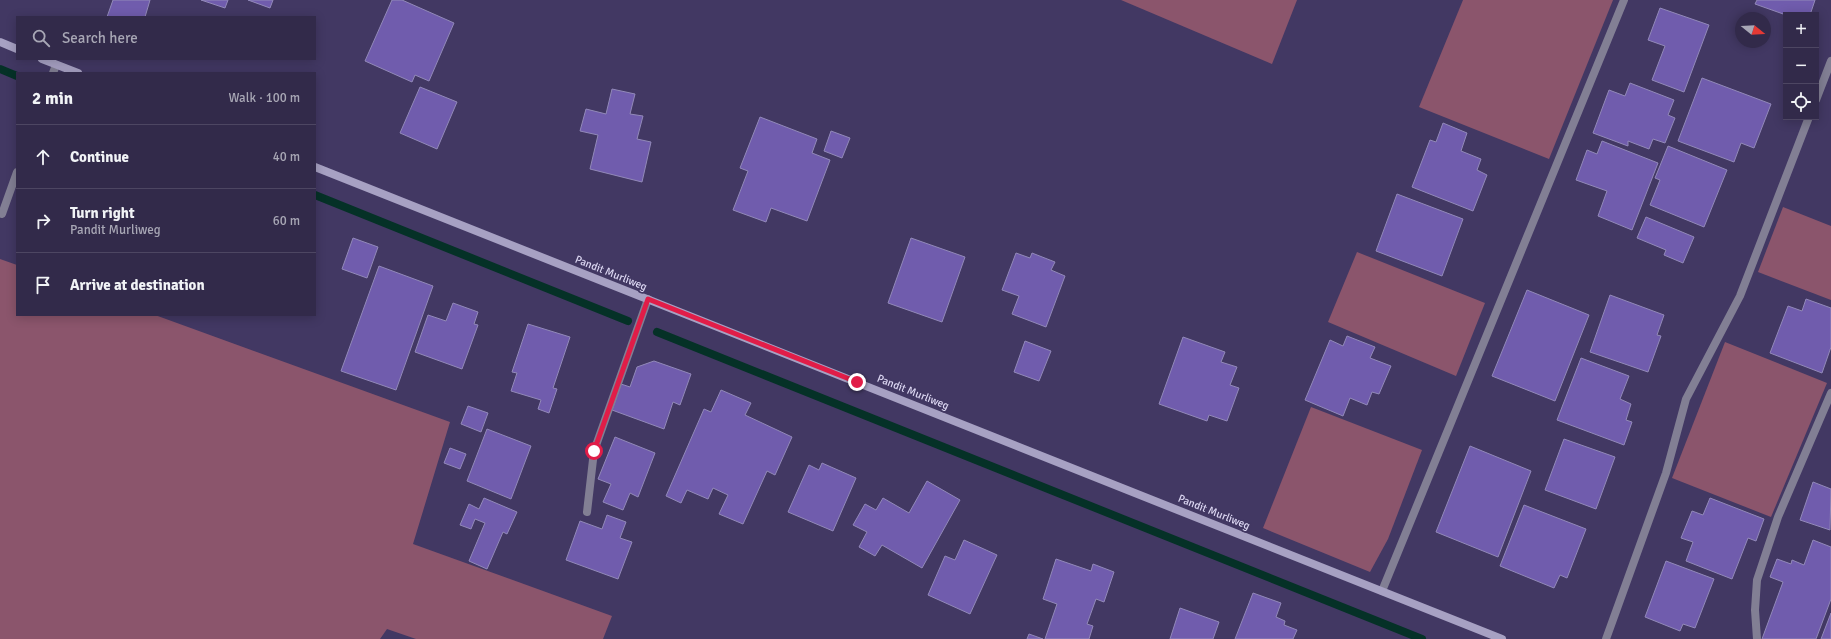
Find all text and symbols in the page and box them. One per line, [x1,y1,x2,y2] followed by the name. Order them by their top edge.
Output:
[1735,12,1771,48] north arrow
[1783,12,1819,120] map controls
[1783,12,1819,48] button: +
[16,16,316,60] search box
[30,27,52,49] icon: search
[62,29,138,47] text: Search here
[1783,48,1819,84] button: −
[1783,84,1819,120] button: locate
[32,88,73,109] text: 2 min
[229,90,300,106] text: Walk · 100 m
[32,146,54,168] icon: ahead
[70,148,129,166] text: Continue
[273,149,300,165] text: 40 m
[70,204,135,222] text: Turn right
[32,210,54,232] icon: right
[273,213,300,229] text: 60 m
[70,222,161,238] text: Pandit Murliweg
[573,253,649,293] street label: Pandit Murliweg
[32,274,54,296] icon: arrive
[70,276,205,294] text: Arrive at destination
[875,372,951,412] street label: Pandit Murliweg
[848,373,866,391] route end
[585,442,603,460] route start
[1176,492,1252,532] street label: Pandit Murliweg

